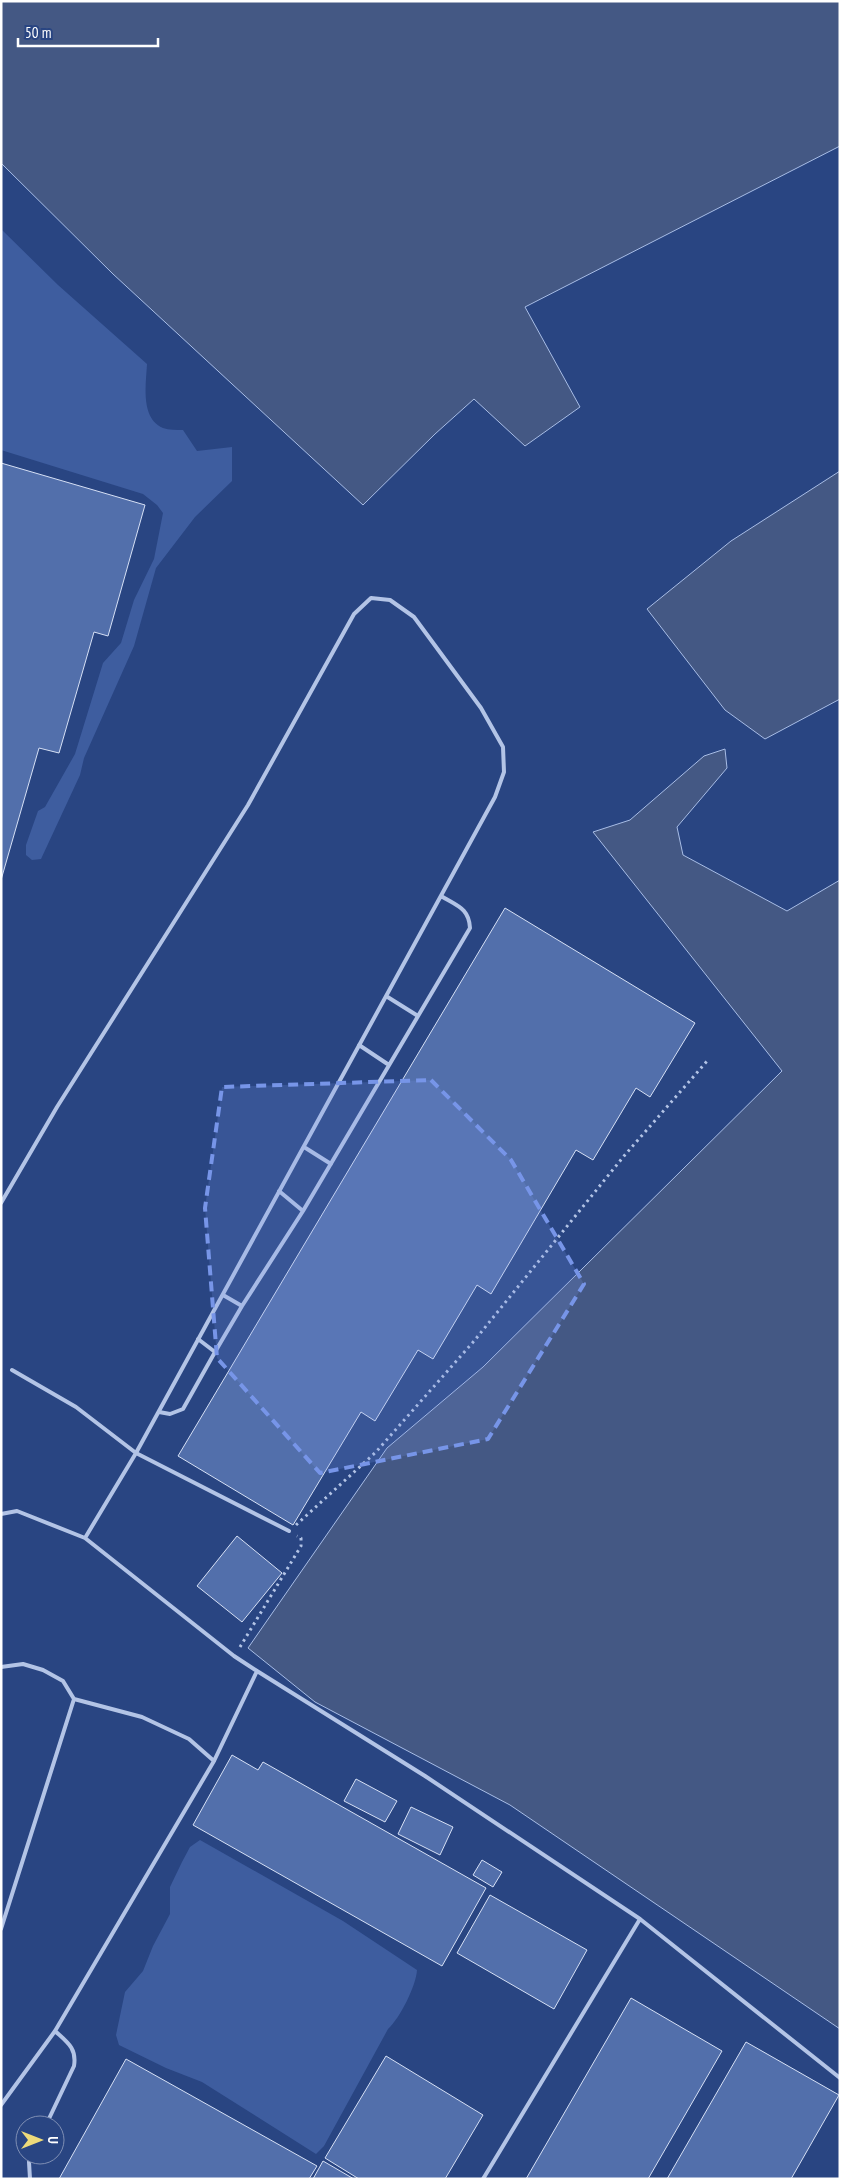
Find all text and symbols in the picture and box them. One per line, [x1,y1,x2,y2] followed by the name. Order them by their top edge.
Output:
[18,15,158,47] scale bar
[25,23,51,42] text: 50 m
[15,2115,65,2165] north arrow
[44,2136,62,2144] text: U

